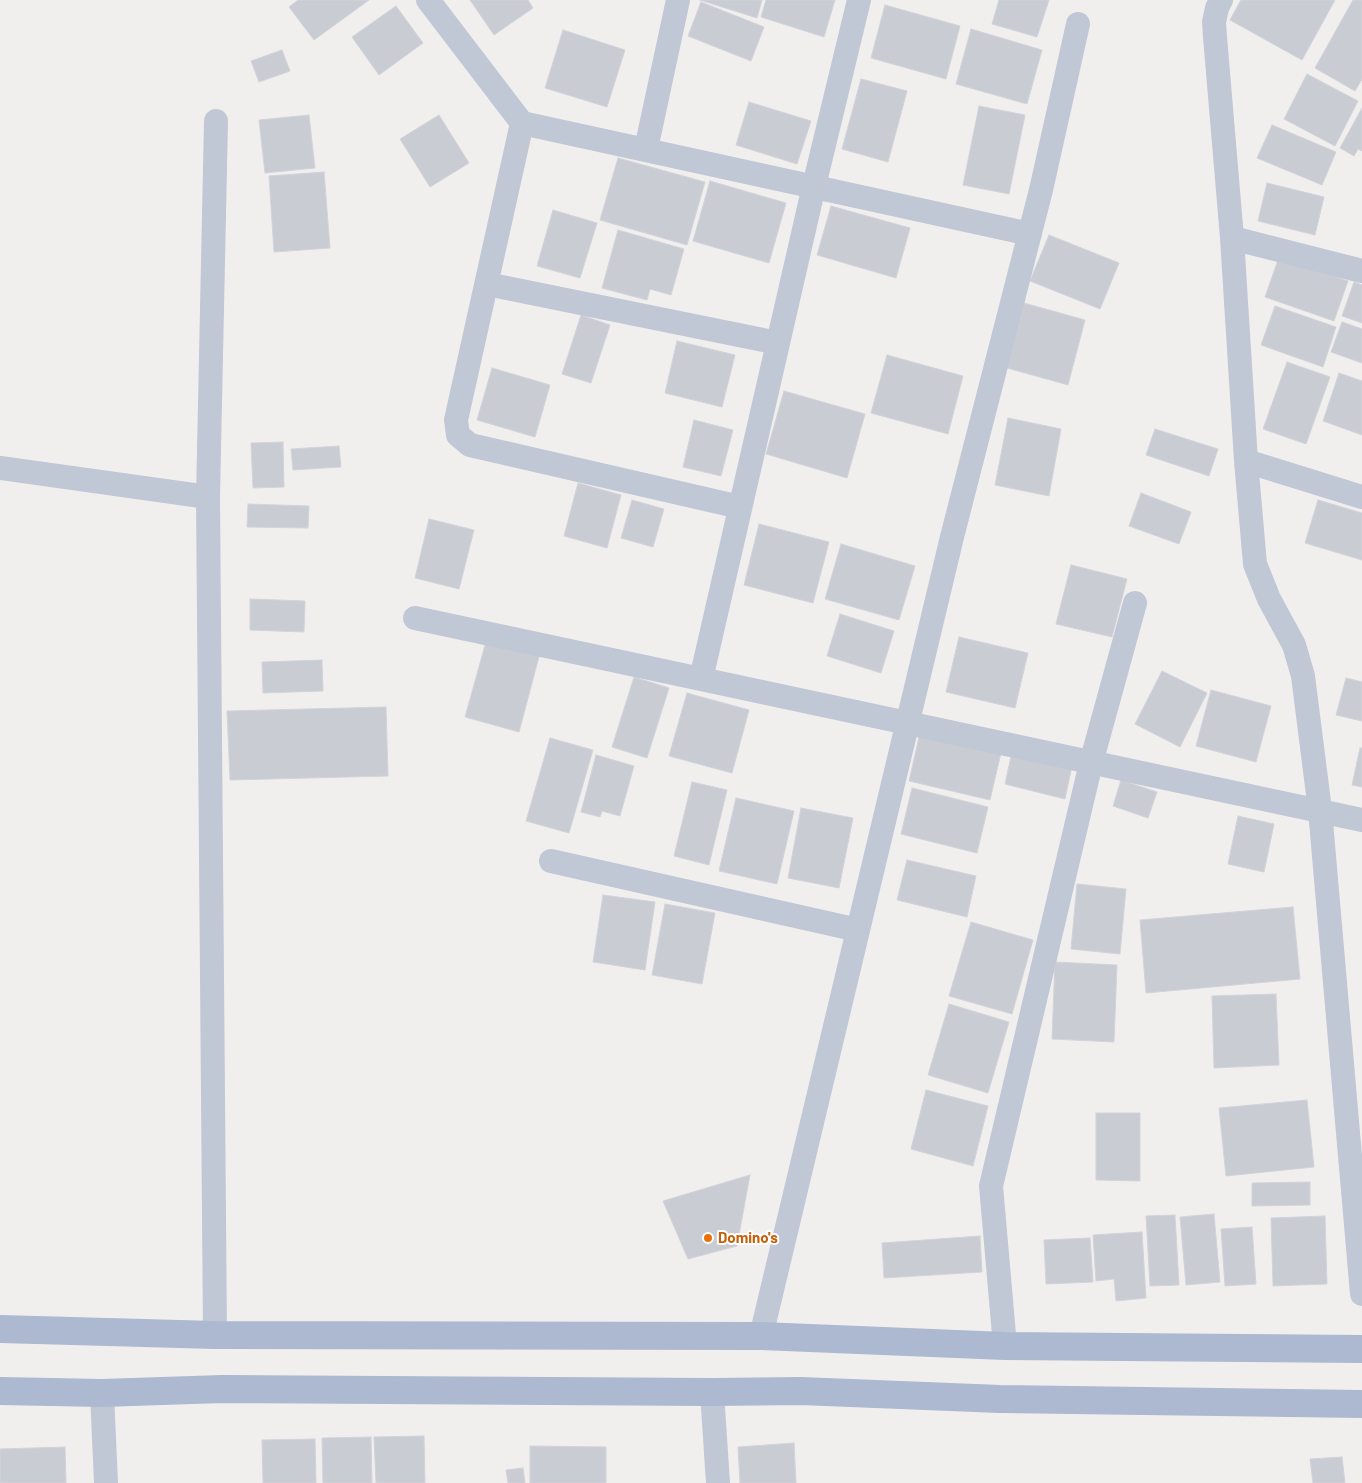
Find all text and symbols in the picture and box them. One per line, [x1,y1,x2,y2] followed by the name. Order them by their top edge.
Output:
[718,1229,778,1247] place label: Domino's
[702,1232,714,1244] marker: Domino's

